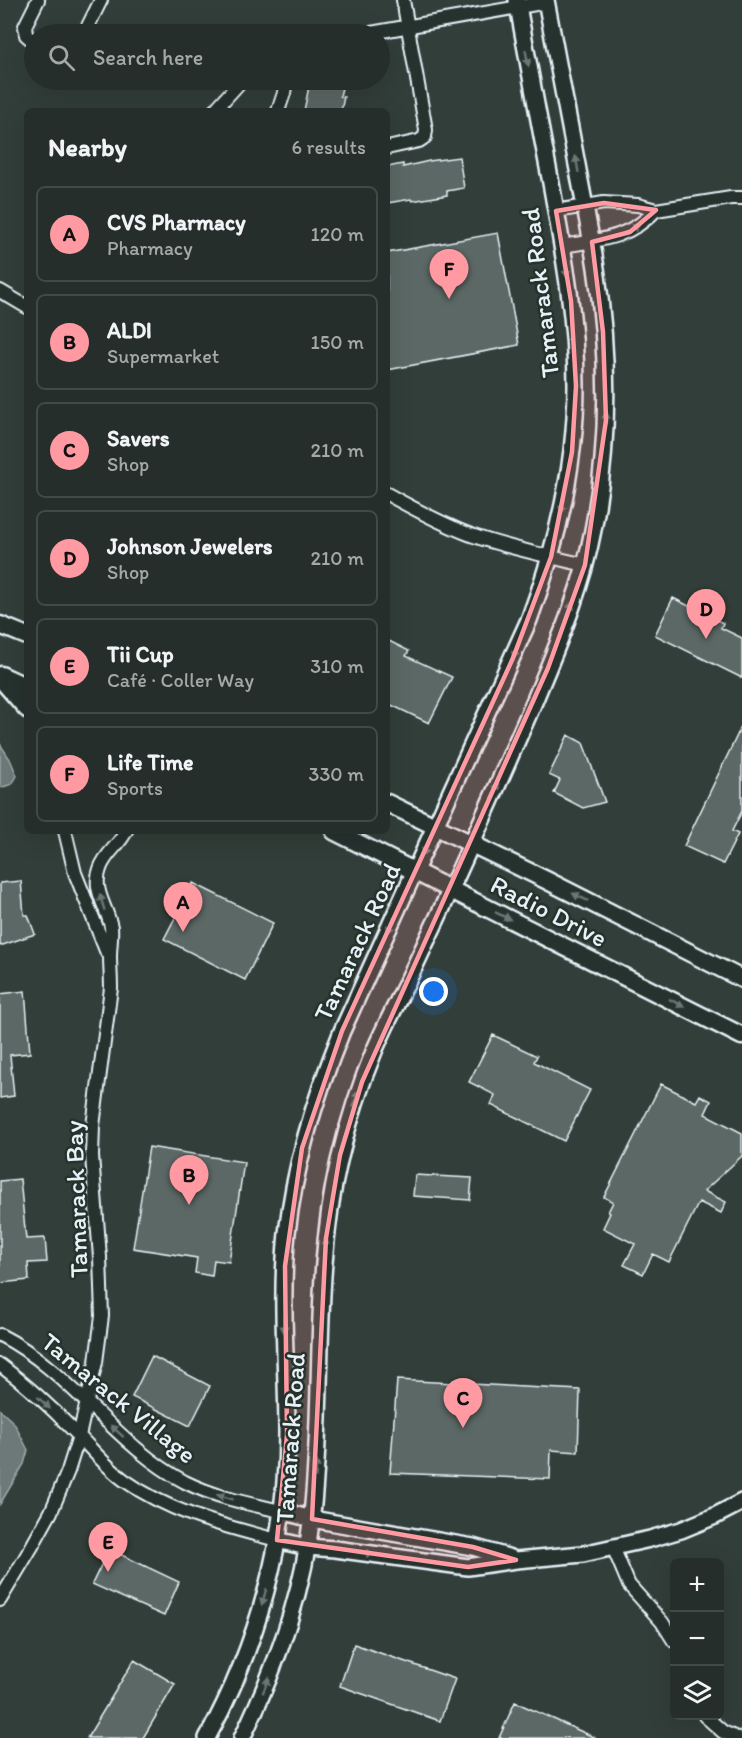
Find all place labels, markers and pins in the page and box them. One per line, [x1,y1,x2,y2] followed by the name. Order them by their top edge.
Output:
[430,250,468,299] pin: F
[686,590,726,639] pin: D
[164,882,202,932] pin: A
[170,1156,208,1205] pin: B
[444,1378,482,1428] pin: C
[88,1522,128,1572] pin: E

